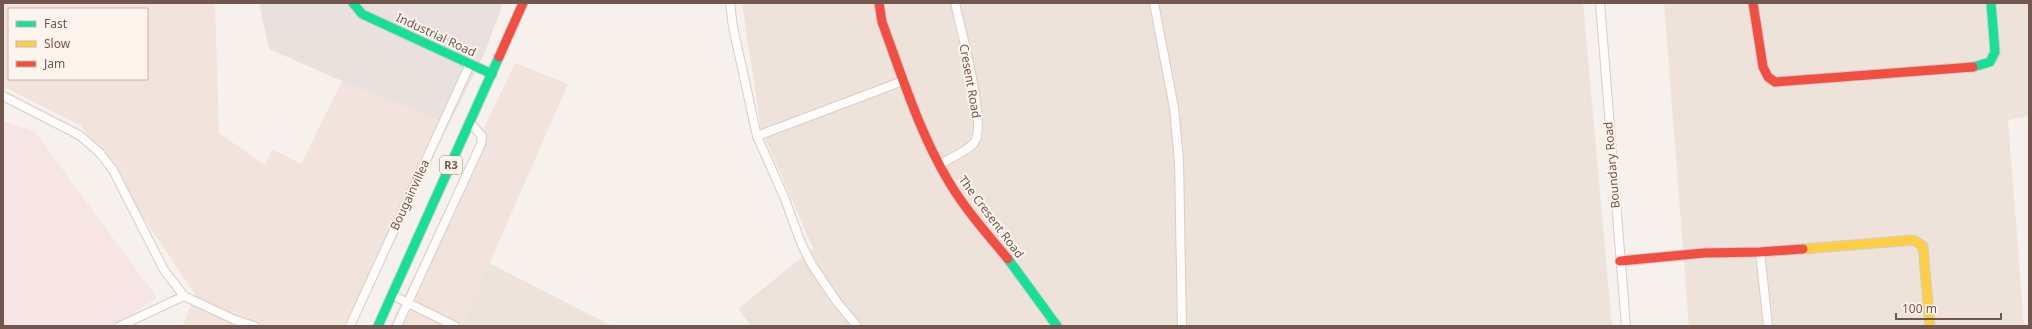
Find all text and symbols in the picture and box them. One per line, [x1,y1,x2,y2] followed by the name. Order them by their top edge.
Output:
[8,8,148,80] legend
[394,9,479,60] street label: Industrial Road
[44,15,68,32] text: Fast
[44,35,71,52] text: Slow
[956,42,985,119] street label: Cresent Road
[43,55,65,72] text: Jam
[1599,121,1624,209] street label: Boundary Road
[440,156,462,174] road number: R3
[386,157,433,233] street label: Bougainvillea
[955,172,1028,261] street label: The Cresent Road
[1896,295,2001,321] scale bar
[1902,300,1937,317] text: 100 m

